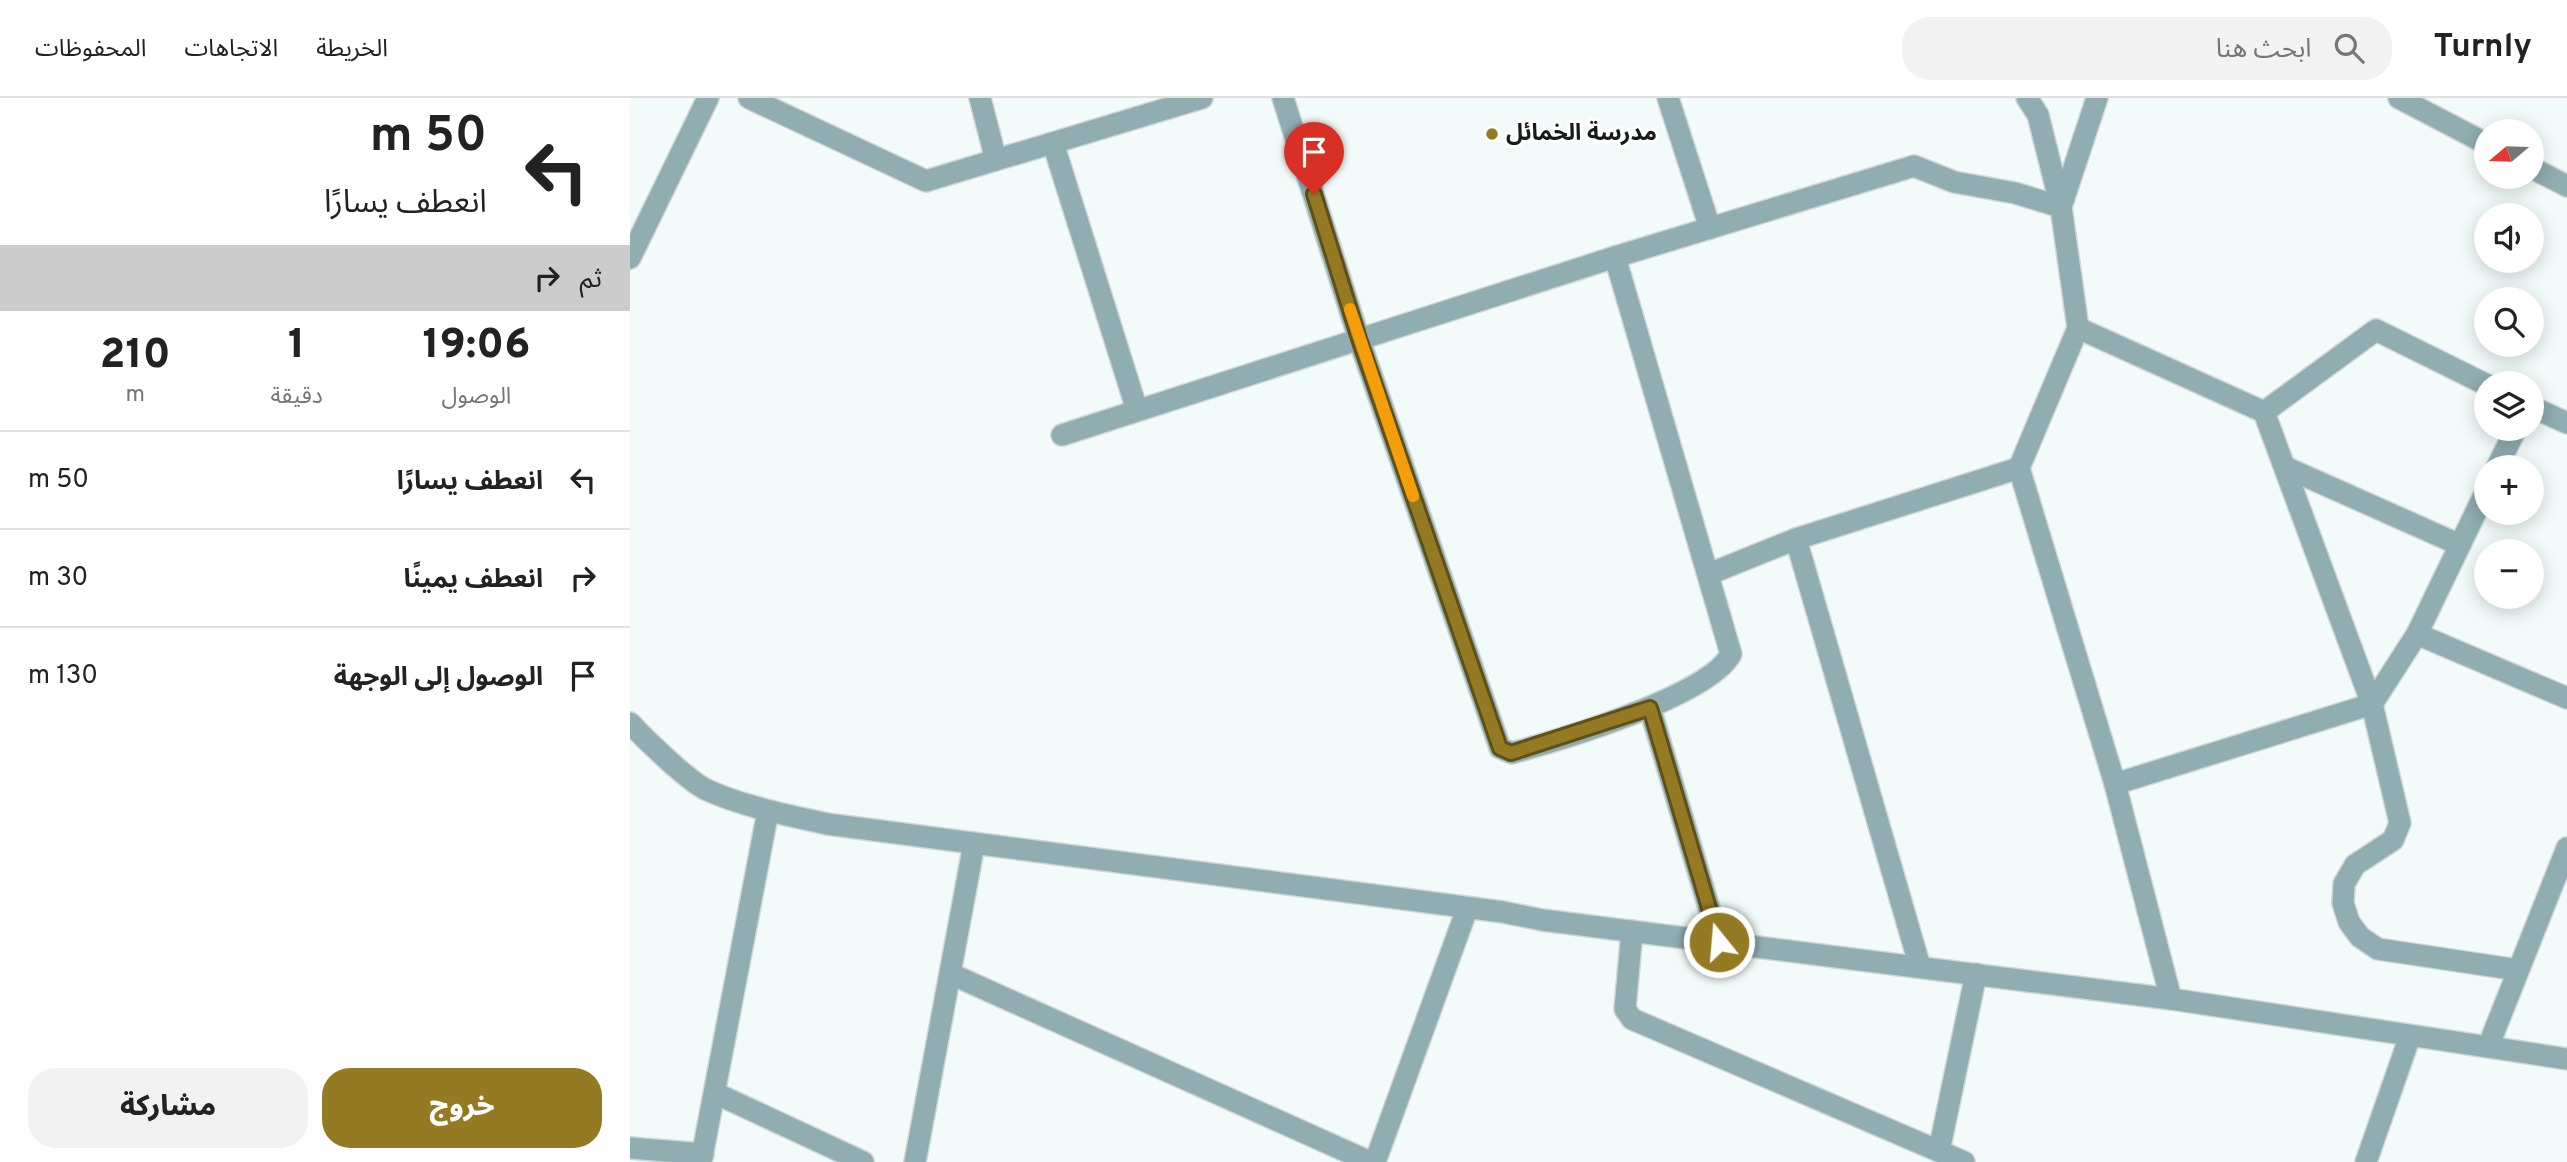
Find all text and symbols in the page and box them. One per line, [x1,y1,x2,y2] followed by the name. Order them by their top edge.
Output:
[1902,17,2392,80] search box
[2434,27,2532,69] text: Turnly
[2330,29,2368,67] icon: search
[2216,34,2312,67] text: ابحث هنا
[35,35,146,65] text: المحفوظات
[184,35,278,65] text: الاتجاهات
[316,35,388,65] text: الخريطة
[370,107,487,169] text: 50 m
[2474,119,2544,189] north arrow
[2474,119,2544,609] map controls
[1506,120,1657,149] place label: مدرسة الخمائل
[1284,122,1344,194] pin
[511,126,602,217] icon: left
[1484,126,1500,142] marker: مدرسة الخمائل
[1295,133,1333,171] icon: arrive
[324,184,487,224] text: انعطف يسارًا
[2474,203,2544,273] button: sound
[528,259,566,297] icon: right
[580,264,602,297] text: ثم
[2474,287,2544,357] button: search
[288,320,305,373] text: 1
[423,320,530,373] text: 19:06
[100,330,171,383] text: 210
[2474,371,2544,441] button: layers
[125,381,145,410] text: m
[270,383,323,412] text: دقيقة
[441,383,511,412] text: الوصول
[2474,455,2544,525] button: +
[564,461,602,499] icon: left
[28,464,89,497] text: 50 m
[397,466,543,499] text: انعطف يسارًا
[2474,539,2544,609] button: −
[564,559,602,597] icon: right
[28,562,88,595] text: 30 m
[404,564,543,597] text: انعطف يمينًا
[564,657,602,695] icon: arrive
[28,660,98,693] text: 130 m
[334,662,543,695] text: الوصول إلى الوجهة
[1682,905,1756,979] position arrow
[28,1068,308,1148] button: مشاركة
[322,1068,602,1148] button: خروج

